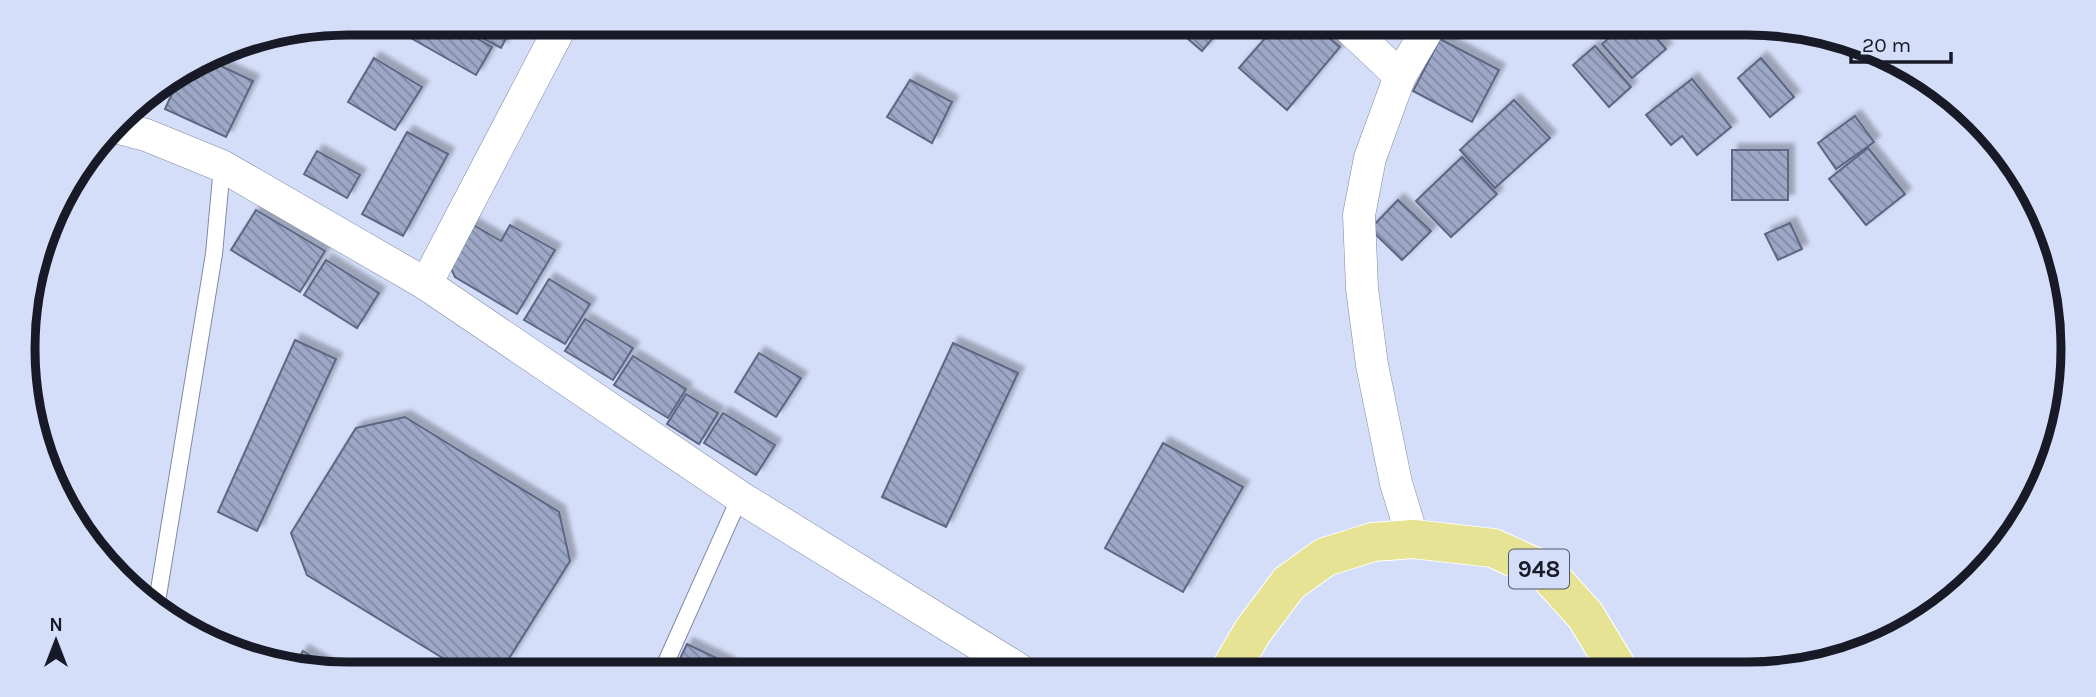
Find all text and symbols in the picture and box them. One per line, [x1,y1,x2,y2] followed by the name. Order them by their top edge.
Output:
[1851,21,1951,65] scale bar
[1862,33,1911,57] text: 20 m
[1509,550,1569,589] road number: 948
[21,606,91,676] north arrow
[49,614,63,636] text: N

